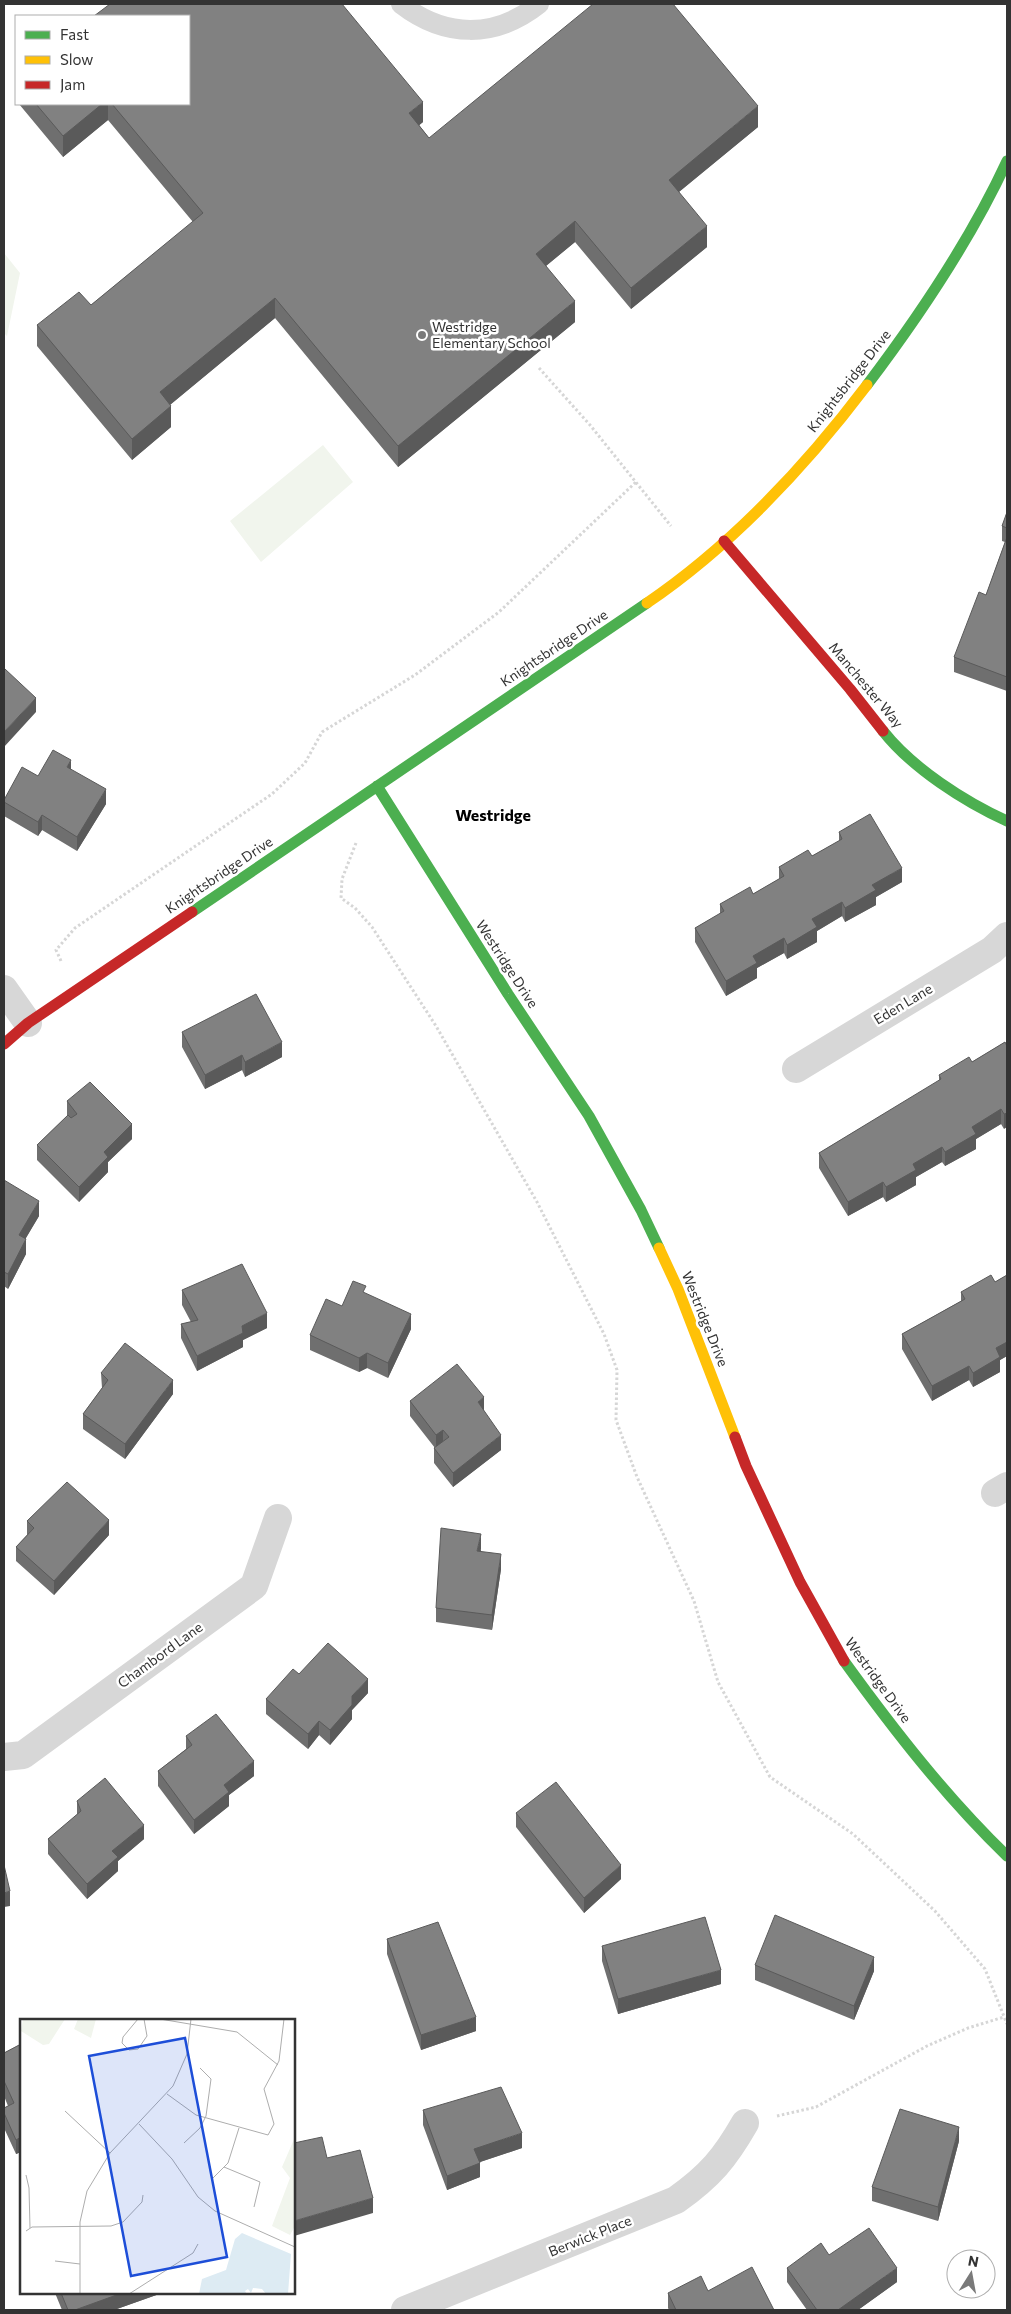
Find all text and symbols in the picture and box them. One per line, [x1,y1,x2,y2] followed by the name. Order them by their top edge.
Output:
[15,15,190,105] legend
[60,25,89,43] text: Fast
[60,50,93,68] text: Slow
[60,75,85,93] text: Jam
[432,318,551,351] place label: Westridge Elementary School
[803,326,894,435] street label: Knightsbridge Drive
[416,329,428,341] marker: Westridge Elementary School
[497,605,611,690] street label: Knightsbridge Drive
[826,638,907,731] street label: Manchester Way
[455,805,531,824] district label: Westridge
[162,832,276,917] street label: Knightsbridge Drive
[473,917,542,1011] street label: Westridge Drive
[870,979,935,1028] street label: Eden Lane
[679,1269,732,1369] street label: Westridge Drive
[114,1618,205,1691] street label: Chambord Lane
[842,1634,915,1726] street label: Westridge Drive
[20,2019,295,2294] inset map
[546,2211,634,2260] street label: Berwick Place
[946,2249,996,2299] north arrow
[967,2251,980,2270] text: N

